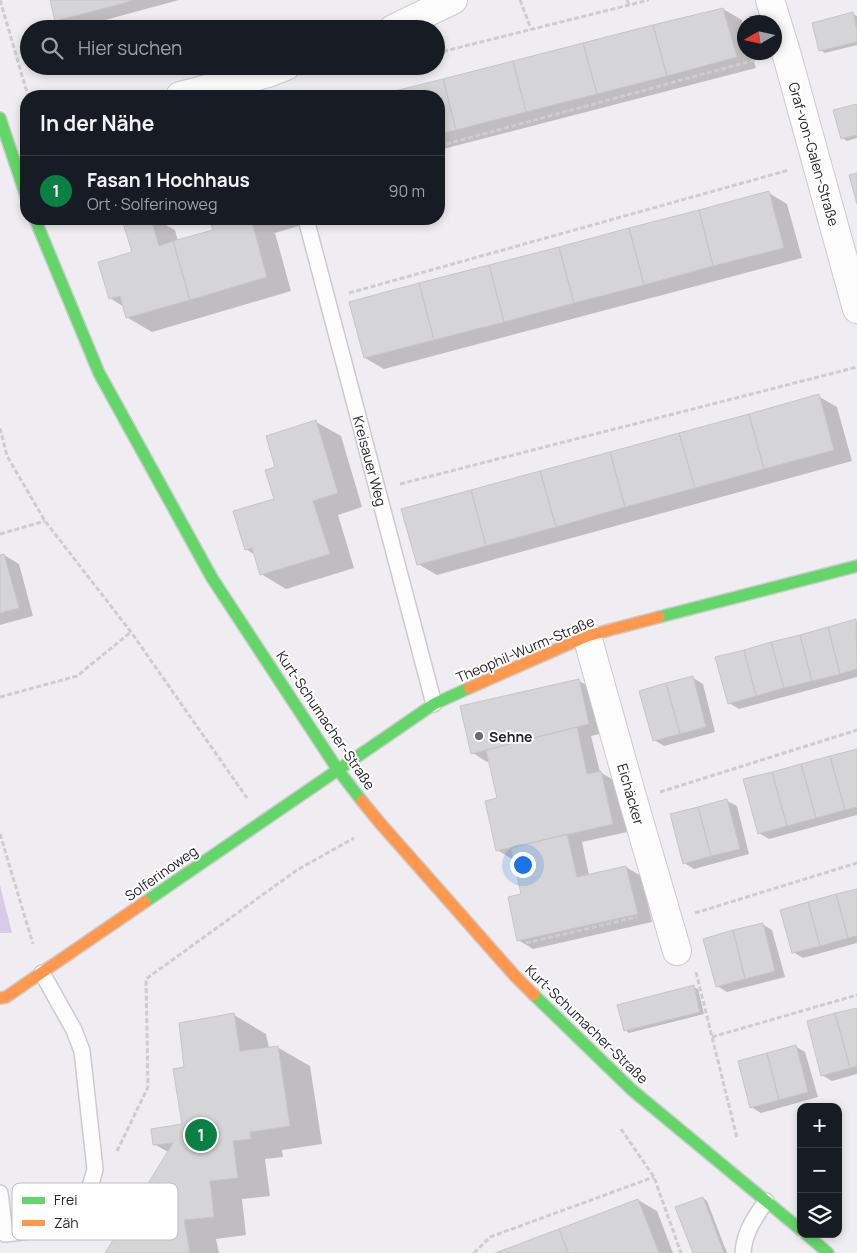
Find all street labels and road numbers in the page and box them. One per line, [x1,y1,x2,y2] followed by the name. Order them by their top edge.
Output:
[784,80,844,228] street label: Graf-von-Galen-Straße
[349,414,391,508] street label: Kreisauer Weg
[453,611,597,687] street label: Theophil-Wurm-Straße
[272,647,380,793] street label: Kurt-Schumacher-Straße
[613,761,649,827] street label: Eichäcker
[121,841,201,905] street label: Solferinoweg
[521,960,653,1088] street label: Kurt-Schumacher-Straße

